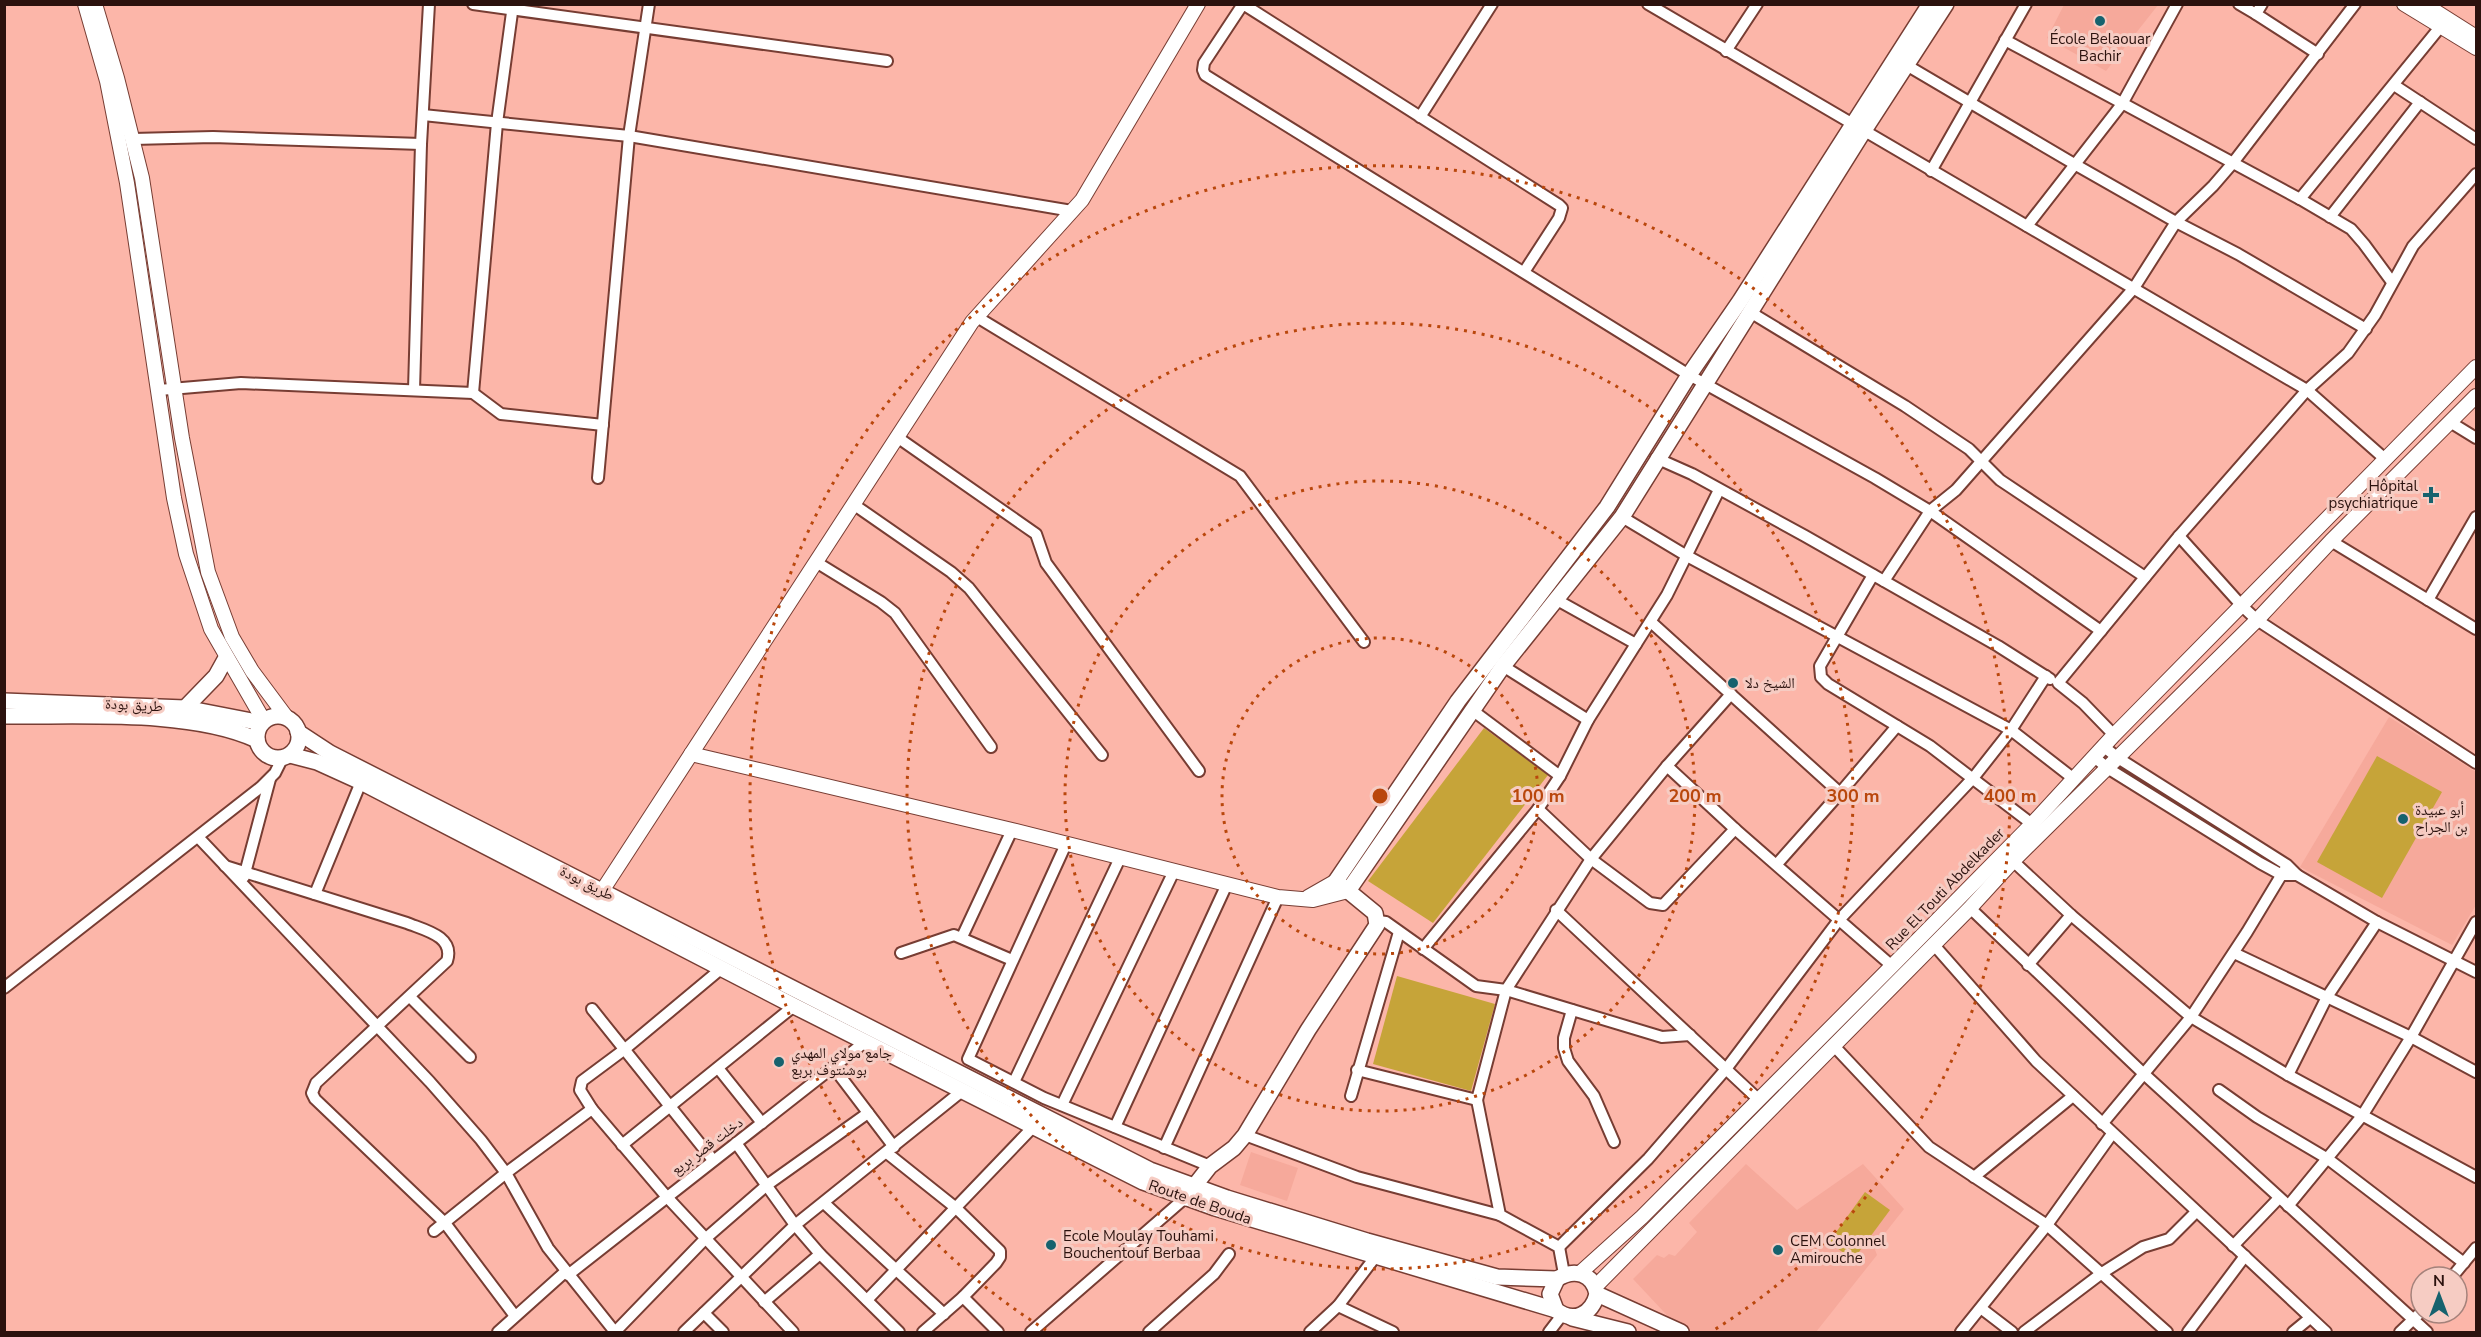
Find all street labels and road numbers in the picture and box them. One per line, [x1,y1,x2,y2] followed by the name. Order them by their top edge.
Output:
[104,693,164,717] street label: طريق بودة
[1881,823,2009,955] street label: Rue El Touti Abdelkader
[557,861,617,905] street label: طريق بودة
[667,1112,747,1180] street label: دخلت قصر بربع
[1146,1175,1254,1229] street label: Route de Bouda

